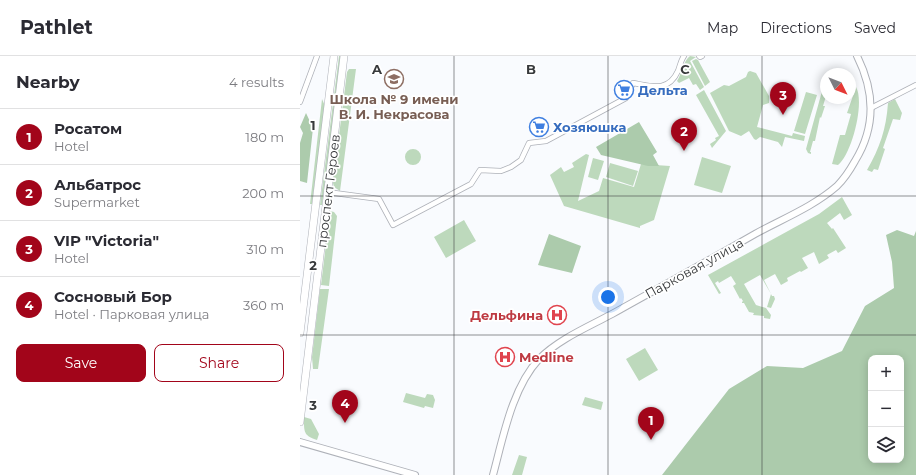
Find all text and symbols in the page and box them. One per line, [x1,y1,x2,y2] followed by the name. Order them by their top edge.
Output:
[20,16,93,39] text: Pathlet
[707,19,738,37] text: Map
[760,19,832,37] text: Directions
[854,19,896,37] text: Saved
[371,61,383,77] text: A
[526,61,536,77] text: B
[680,61,690,77] text: C
[383,68,405,90] school or university icon: Школа № 9 имени В. И. Некрасова
[820,68,856,104] north arrow
[16,72,80,92] text: Nearby
[229,74,284,90] text: 4 results
[613,79,635,101] supermarket icon: Дельта
[638,82,688,98] place label: Дельта
[770,82,796,115] pin: 3
[330,91,458,122] place label: Школа № 9 имени В. И. Некрасова
[528,116,550,138] supermarket icon: Хозяюшка
[310,117,316,133] text: 1
[671,118,697,151] pin: 2
[54,119,122,138] text: Росатом
[553,119,627,135] place label: Хозяюшка
[26,129,32,145] text: 1
[245,129,284,145] text: 180 m
[313,133,343,249] street label: проспект Героев
[54,138,89,154] text: Hotel
[54,175,141,194] text: Альбатрос
[25,185,33,201] text: 2
[242,185,284,201] text: 200 m
[54,194,140,210] text: Supermarket
[54,231,159,250] text: VIP "Victoria"
[642,234,746,302] street label: Парковая улица
[25,241,33,257] text: 3
[246,241,284,257] text: 310 m
[54,250,89,266] text: Hotel
[309,257,317,273] text: 2
[54,287,172,306] text: Сосновый Бор
[598,287,618,307] your location
[25,297,33,313] text: 4
[243,297,284,313] text: 360 m
[546,304,568,326] hospital icon: Дельфина
[54,306,209,322] text: Hotel · Парковая улица
[470,307,543,323] place label: Дельфина
[16,344,146,382] button: Save
[154,344,284,382] button: Share
[494,346,516,368] hospital icon: Medline
[519,349,574,365] place label: Medline
[868,355,904,463] map controls
[868,355,904,391] button: +
[332,390,358,423] pin: 4
[868,391,904,427] button: −
[308,397,317,413] text: 3
[638,407,664,440] pin: 1
[868,427,904,463] button: layers

